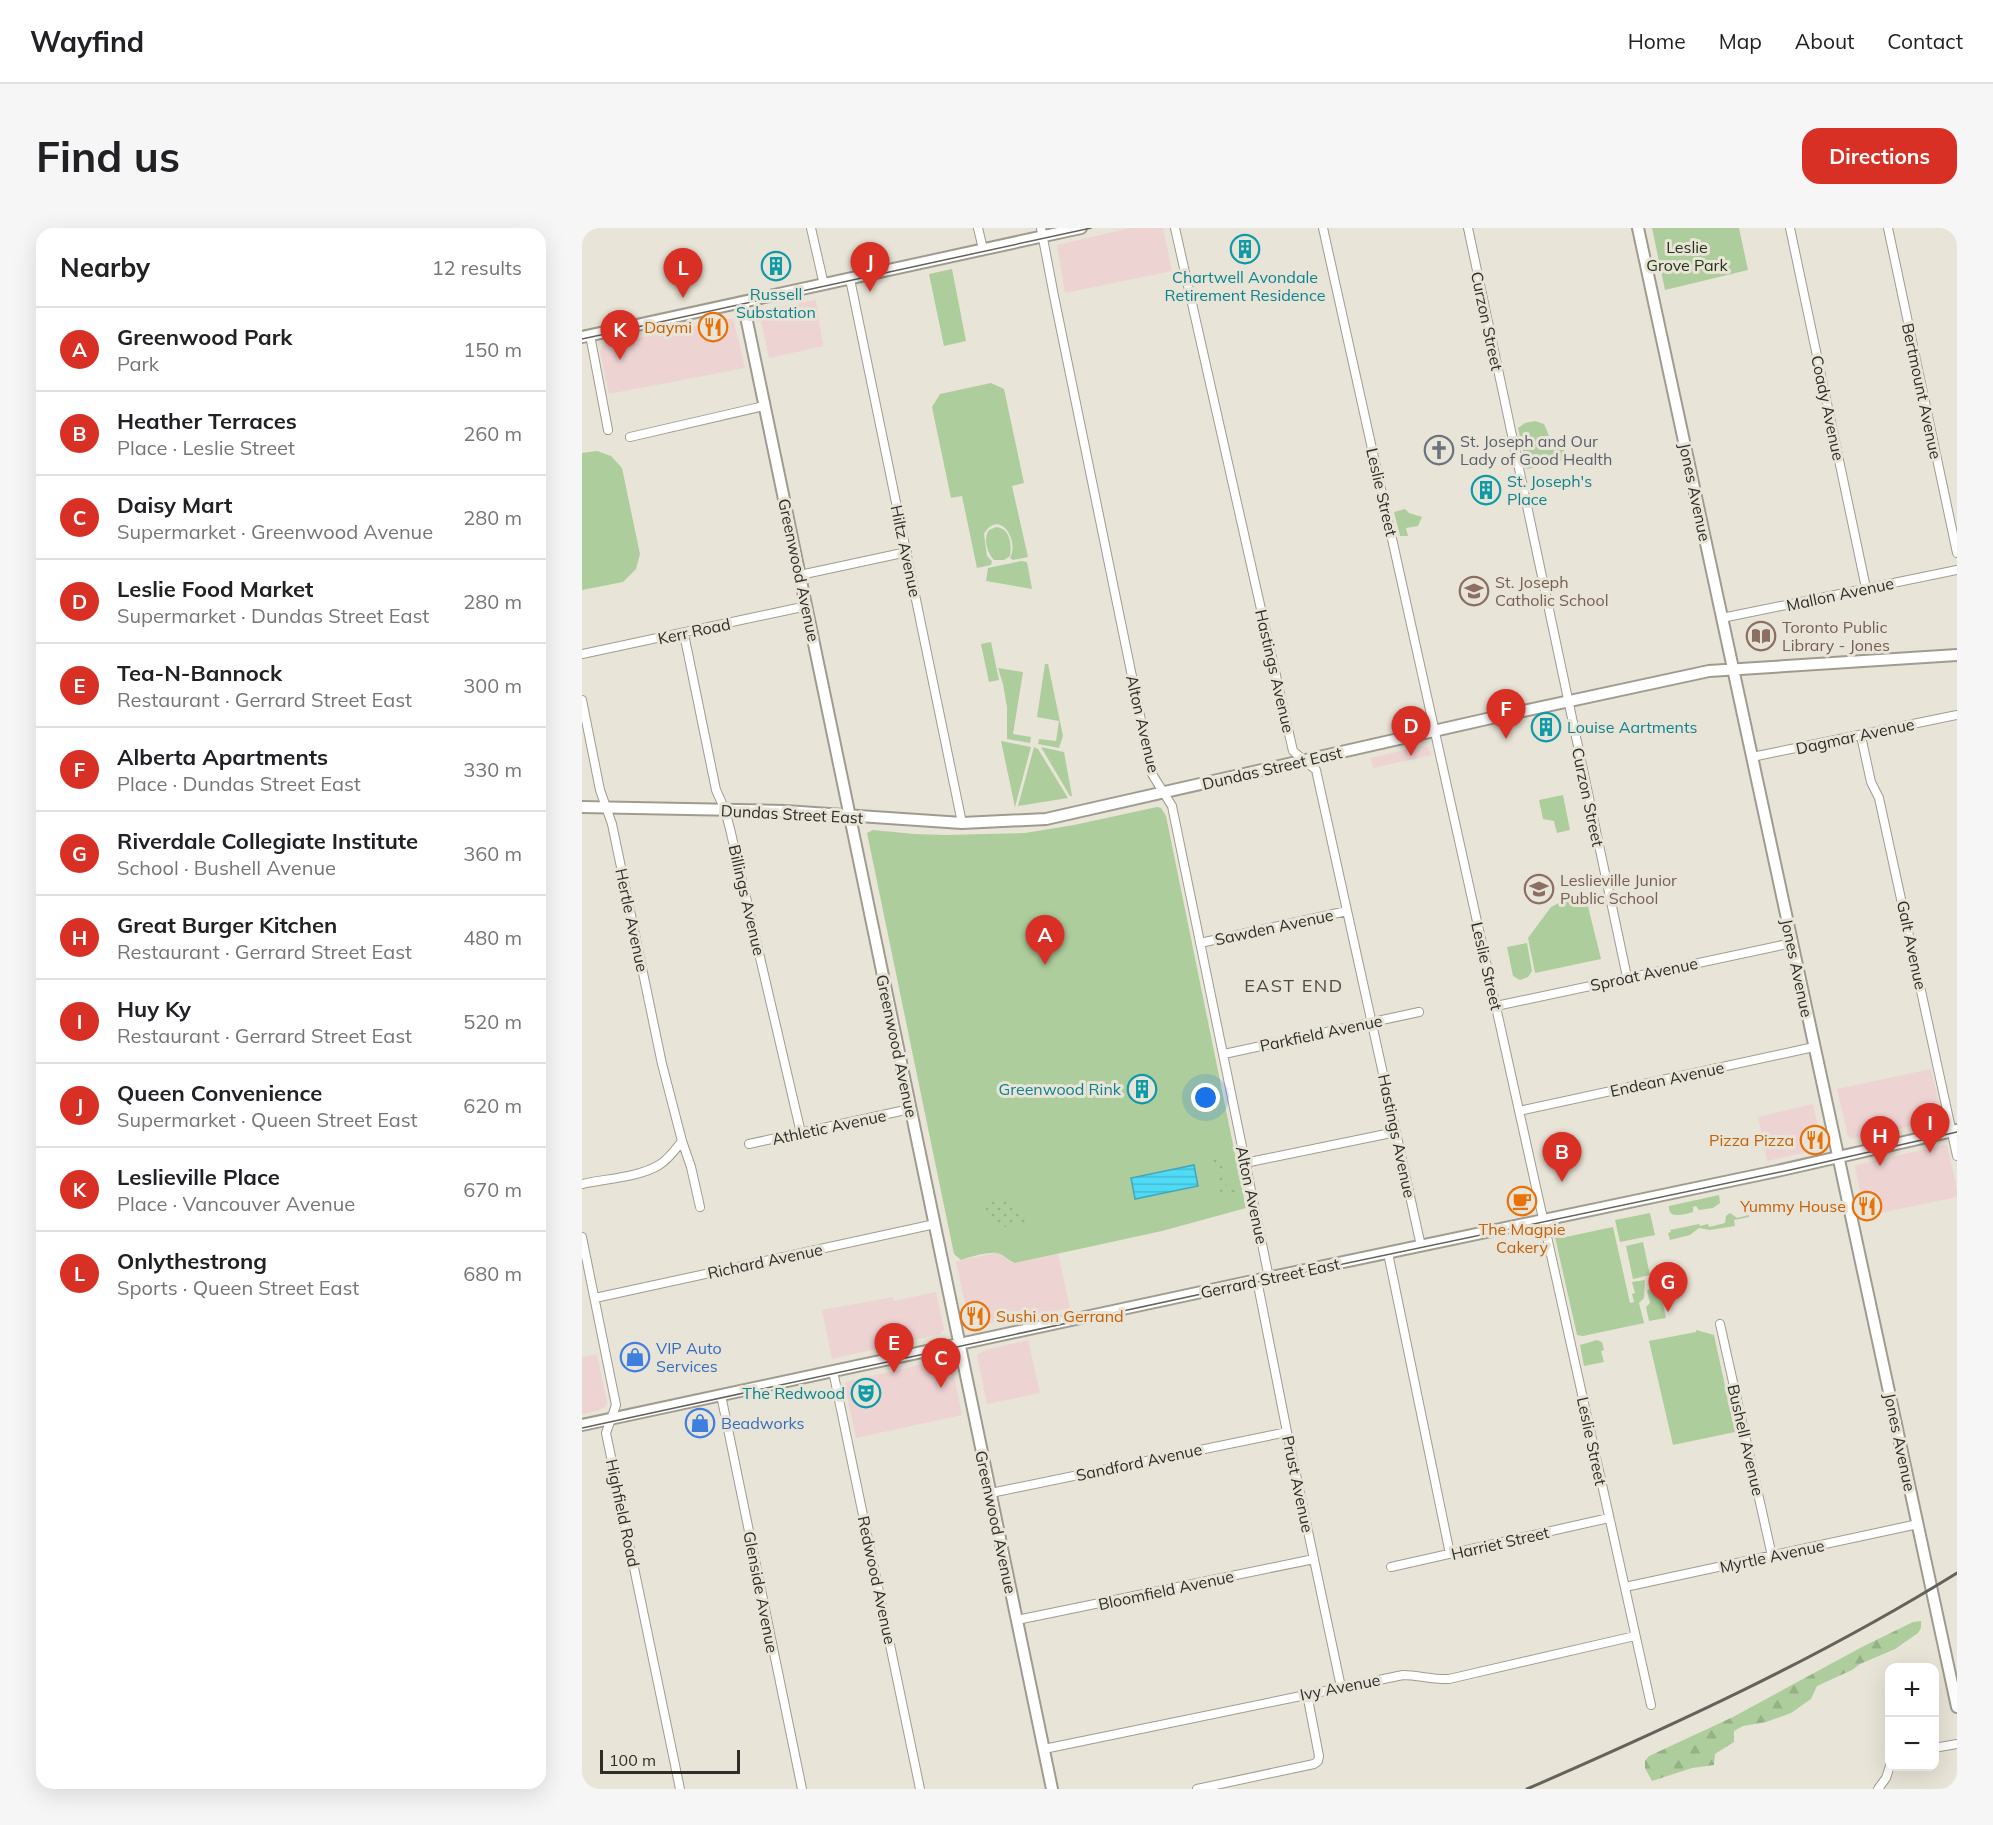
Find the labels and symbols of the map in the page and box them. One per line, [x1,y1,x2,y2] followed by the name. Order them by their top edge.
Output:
[1229,233,1261,265] building icon: Chartwell Avondale Retirement Residence
[1646,237,1728,275] park label: Leslie Grove Park
[850,242,890,292] pin: J
[664,248,702,298] pin: L
[760,250,792,282] building icon: Russell Substation
[1165,267,1325,305] place label: Chartwell Avondale Retirement Residence
[1467,270,1507,373] street label: Curzon Street
[736,284,816,322] place label: Russell Substation
[600,310,639,360] pin: K
[697,311,729,343] restaurant icon: Daymi
[644,317,692,337] place label: Daymi
[1898,321,1946,461] street label: Bertmount Avenue
[1807,354,1849,462] street label: Coady Avenue
[1460,431,1612,469] place label: St. Joseph and Our Lady of Good Health
[1423,434,1455,466] church icon: St. Joseph and Our Lady of Good Health
[1675,441,1715,543] street label: Jones Avenue
[1362,446,1402,538] street label: Leslie Street
[1507,471,1592,509] place label: St. Joseph's Place
[1470,474,1502,506] building icon: St. Joseph's Place
[774,497,824,643] street label: Greenwood Avenue
[886,503,926,599] street label: Hiltz Avenue
[1495,572,1608,610] place label: St. Joseph Catholic School
[1784,573,1896,615] street label: Mallon Avenue
[1458,575,1490,607] school or university icon: St. Joseph Catholic School
[1251,607,1299,735] street label: Hastings Avenue
[656,614,732,648] street label: Kerr Road
[1782,617,1890,655] place label: Toronto Public Library - Jones
[1745,620,1777,652] library icon: Toronto Public Library - Jones
[1122,673,1164,775] street label: Alton Avenue
[1486,690,1526,739] pin: F
[1392,706,1430,756] pin: D
[1530,711,1562,743] building icon: Louise Aartments
[1794,714,1916,758] street label: Dagmar Avenue
[1567,717,1698,737] place label: Louise Aartments
[1200,742,1344,794] street label: Dundas Street East
[1568,746,1608,849] street label: Curzon Street
[720,800,864,828] street label: Dundas Street East
[725,843,769,957] street label: Billings Avenue
[611,866,653,974] street label: Hertle Avenue
[1560,870,1677,908] place label: Leslieville Junior Public School
[1523,873,1555,905] school or university icon: Leslieville Junior Public School
[1893,899,1931,991] street label: Galt Avenue
[1213,905,1335,949] street label: Sawden Avenue
[1026,916,1064,965] pin: A
[1777,917,1817,1019] street label: Jones Avenue
[1467,920,1507,1012] street label: Leslie Street
[1588,953,1700,995] street label: Sproat Avenue
[872,973,922,1119] street label: Greenwood Avenue
[1244,974,1344,997] district label: EAST END
[1258,1010,1384,1056] street label: Parkfield Avenue
[1608,1057,1726,1101] street label: Endean Avenue
[1374,1072,1420,1200] street label: Hastings Avenue
[1126,1073,1158,1105] building icon: Greenwood Rink
[999,1079,1122,1099] place label: Greenwood Rink
[1191,1083,1220,1112] your location
[1910,1104,1950,1153] pin: I
[770,1105,888,1149] street label: Athletic Avenue
[1860,1116,1900,1166] pin: H
[1799,1124,1831,1156] restaurant icon: Pizza Pizza
[1709,1130,1794,1150] place label: Pizza Pizza
[1542,1132,1582,1182] pin: B
[1232,1144,1272,1246] street label: Alton Avenue
[1506,1185,1538,1217] cafe icon: The Magpie Cakery
[1851,1190,1883,1222] restaurant icon: Yummy House
[1739,1196,1846,1216] place label: Yummy House
[1478,1219,1566,1257] place label: The Magpie Cakery
[706,1239,824,1283] street label: Richard Avenue
[1199,1253,1342,1303] street label: Gerrard Street East
[1648,1262,1688,1312] pin: G
[959,1300,991,1332] restaurant icon: Sushi on Gerrand
[996,1306,1124,1326] place label: Sushi on Gerrand
[874,1324,914,1373] pin: E
[656,1338,722,1376] place label: VIP Auto Services
[922,1338,960,1388] pin: C
[619,1341,651,1373] shop icon: VIP Auto Services
[850,1377,882,1409] theatre icon: The Redwood
[1723,1382,1769,1498] street label: Bushell Avenue
[742,1383,845,1403] place label: The Redwood
[1880,1391,1920,1493] street label: Jones Avenue
[1573,1395,1611,1487] street label: Leslie Street
[684,1407,716,1439] shop icon: Beadworks
[721,1413,805,1433] place label: Beadworks
[1278,1434,1318,1534] street label: Prust Avenue
[1074,1439,1204,1485] street label: Sandford Avenue
[971,1449,1021,1595] street label: Greenwood Avenue
[602,1457,644,1569] street label: Highfield Road
[854,1514,900,1646] street label: Redwood Avenue
[1449,1522,1551,1564] street label: Harriet Street
[739,1529,783,1655] street label: Glenside Avenue
[1718,1535,1826,1577] street label: Myrtle Avenue
[1096,1566,1236,1614] street label: Bloomfield Avenue
[1298,1669,1382,1705] street label: Ivy Avenue
[600,1747,740,1774] scale bar

